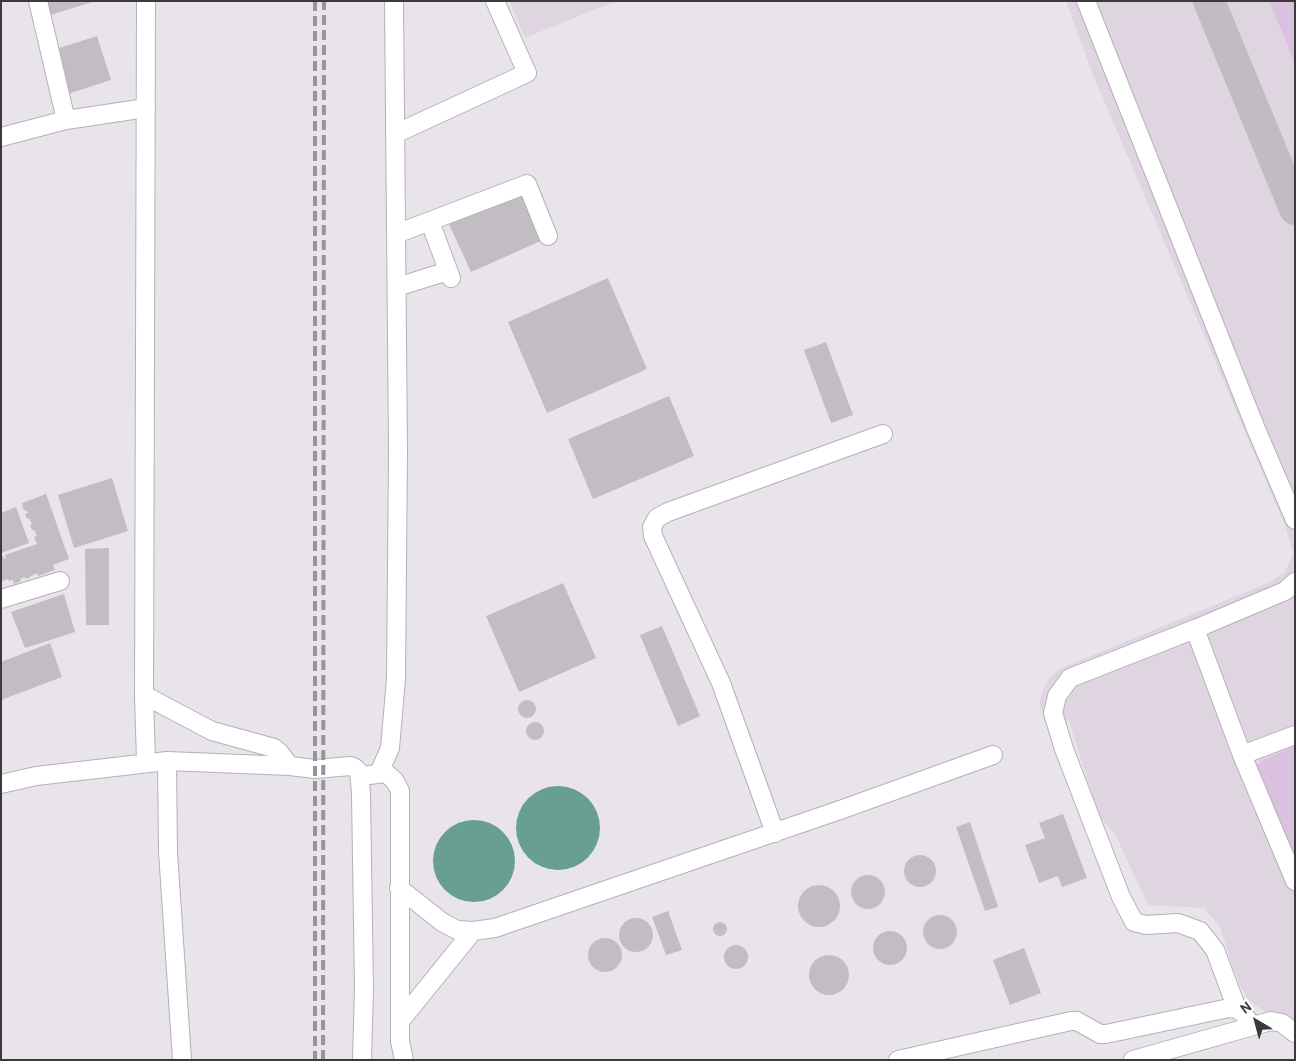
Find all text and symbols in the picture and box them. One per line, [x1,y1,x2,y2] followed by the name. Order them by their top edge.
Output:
[1231,996,1281,1046] north arrow
[1238,999,1256,1018] text: N

